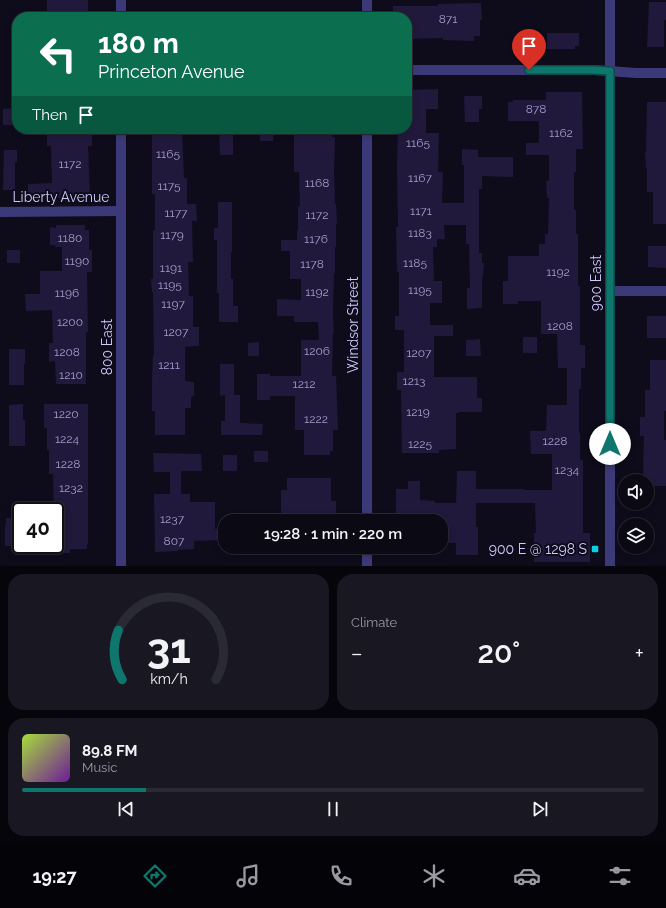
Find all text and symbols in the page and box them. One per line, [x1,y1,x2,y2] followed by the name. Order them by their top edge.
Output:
[439,12,457,26] house number: 871
[98,27,179,60] text: 180 m
[32,28,84,80] icon: left
[512,29,546,70] pin
[518,35,540,57] icon: arrive
[98,61,244,82] text: Princeton Avenue
[526,102,546,116] house number: 878
[75,104,97,126] icon: arrive
[32,106,67,124] text: Then
[549,126,573,140] house number: 1162
[406,136,430,150] house number: 1165
[156,147,180,161] house number: 1165
[59,157,81,171] house number: 1172
[408,171,433,185] house number: 1167
[305,176,329,190] house number: 1168
[158,179,181,193] house number: 1175
[12,189,110,205] street label: Liberty Avenue
[410,204,432,218] house number: 1171
[164,206,188,220] house number: 1177
[306,208,328,222] house number: 1172
[408,226,432,240] house number: 1183
[160,228,184,242] house number: 1179
[58,231,82,245] house number: 1180
[304,232,328,246] house number: 1176
[65,254,89,268] house number: 1190
[588,254,604,311] street label: 900 East
[403,256,427,270] house number: 1185
[300,257,324,271] house number: 1178
[160,261,182,275] house number: 1191
[546,265,570,279] house number: 1192
[345,276,361,373] street label: Windsor Street
[158,278,182,292] house number: 1195
[408,283,432,297] house number: 1195
[305,285,329,299] house number: 1192
[55,286,79,300] house number: 1196
[161,297,185,311] house number: 1197
[57,315,83,329] house number: 1200
[99,318,115,375] street label: 800 East
[547,319,573,333] house number: 1208
[163,325,189,339] house number: 1207
[304,344,330,358] house number: 1206
[54,345,80,359] house number: 1208
[406,346,432,360] house number: 1207
[158,358,180,372] house number: 1211
[59,368,83,382] house number: 1210
[403,374,425,388] house number: 1213
[293,377,315,391] house number: 1212
[406,405,430,419] house number: 1219
[54,407,78,421] house number: 1220
[304,412,328,426] house number: 1222
[589,423,631,465] position arrow
[55,432,80,446] house number: 1224
[543,434,567,448] house number: 1228
[408,437,433,451] house number: 1225
[56,457,80,471] house number: 1228
[555,463,580,477] house number: 1234
[618,474,654,554] map controls
[618,474,654,510] button: sound
[59,481,83,495] house number: 1232
[12,502,64,554] speed limit sign: 40
[160,512,185,526] house number: 1237
[618,518,654,554] button: layers
[264,525,402,543] text: 19:28 · 1 min · 220 m
[164,534,185,548] house number: 807
[489,541,587,557] place label: 900 E @ 1298 S
[590,544,600,554] marker: 900 E @ 1298 S
[351,615,397,630] text: Climate
[147,624,190,673] text: 31
[478,635,520,670] text: 20°
[351,640,363,666] text: −
[635,640,644,666] text: +
[150,671,187,687] text: km/h
[82,742,138,760] text: 89.8 FM
[82,760,117,775] text: Music
[115,798,137,820] icon: previous
[322,798,344,820] icon: pause
[529,798,551,820] icon: next
[141,862,169,890] icon: directions
[234,862,262,890] icon: music
[327,862,355,890] icon: phone
[420,862,448,890] icon: climate
[513,862,541,890] icon: car
[606,862,634,890] icon: filters
[32,866,77,887] text: 19:27

